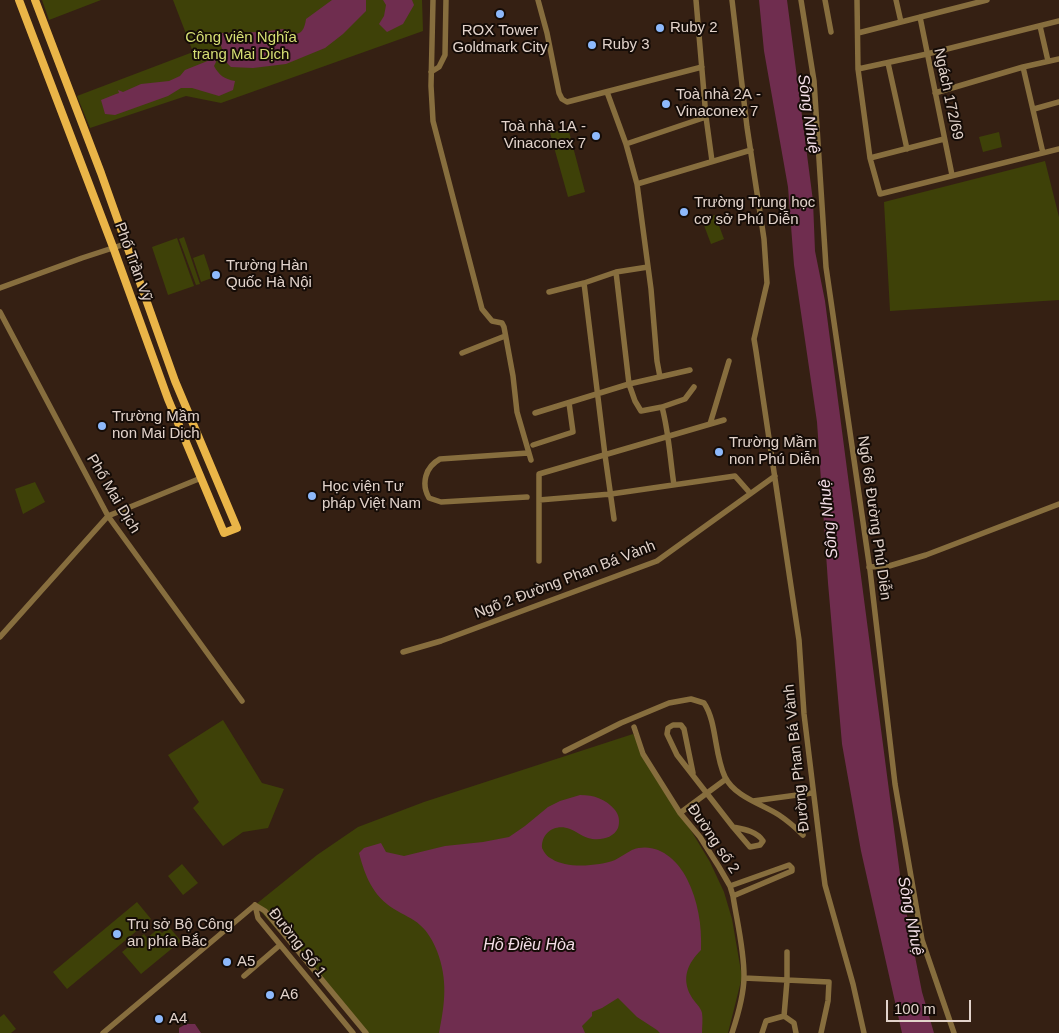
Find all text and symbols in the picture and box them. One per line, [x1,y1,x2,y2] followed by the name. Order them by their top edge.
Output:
[494,8,506,20] marker: ROX Tower Goldmark City
[670,19,718,37] place label: Ruby 2
[452,22,548,57] place label: ROX Tower Goldmark City
[654,22,666,34] marker: Ruby 2
[185,29,297,64] park label: Công viên Nghĩa trang Mai Dịch
[602,36,650,54] place label: Ruby 3
[586,39,598,51] marker: Ruby 3
[929,46,967,142] street label: Ngách 172/69
[793,73,823,155] water label: Sông Nhuệ
[676,86,761,121] place label: Toà nhà 2A - Vinaconex 7
[660,98,672,110] marker: Toà nhà 2A - Vinaconex 7
[501,118,586,153] place label: Toà nhà 1A - Vinaconex 7
[590,130,602,142] marker: Toà nhà 1A - Vinaconex 7
[694,194,815,229] place label: Trường Trung học cơ sở Phú Diễn
[678,206,690,218] marker: Trường Trung học cơ sở Phú Diễn
[110,220,156,304] street label: Phố Trần Vỹ
[226,257,312,292] place label: Trường Hàn Quốc Hà Nội
[210,269,222,281] marker: Trường Hàn Quốc Hà Nội
[112,408,200,443] place label: Trường Mầm non Mai Dịch
[96,420,108,432] marker: Trường Mầm non Mai Dịch
[729,434,820,469] place label: Trường Mầm non Phú Diễn
[854,435,894,601] street label: Ngõ 68 Đường Phú Diễn
[713,446,725,458] marker: Trường Mầm non Phú Diễn
[82,451,144,537] street label: Phố Mai Dịch
[322,478,421,513] place label: Học viện Tư pháp Việt Nam
[815,478,843,560] water label: Sông Nhuệ
[306,490,318,502] marker: Học viện Tư pháp Việt Nam
[472,537,658,623] street label: Ngõ 2 Đường Phan Bá Vành
[780,683,814,833] street label: Đường Phan Bá Vành
[683,801,743,877] street label: Đường số 2
[893,875,927,957] water label: Sông Nhuệ
[265,905,329,981] street label: Đường Số 1
[127,916,233,951] place label: Trụ sở Bộ Công an phía Bắc
[111,928,123,940] marker: Trụ sở Bộ Công an phía Bắc
[483,936,575,956] water label: Hồ Điều Hòa
[237,953,255,971] place label: A5
[221,956,233,968] marker: A5
[280,986,298,1004] place label: A6
[264,989,276,1001] marker: A6
[889,990,974,1022] scale bar
[894,1000,936,1017] text: 100 m
[169,1010,187,1028] place label: A4
[153,1013,165,1025] marker: A4

